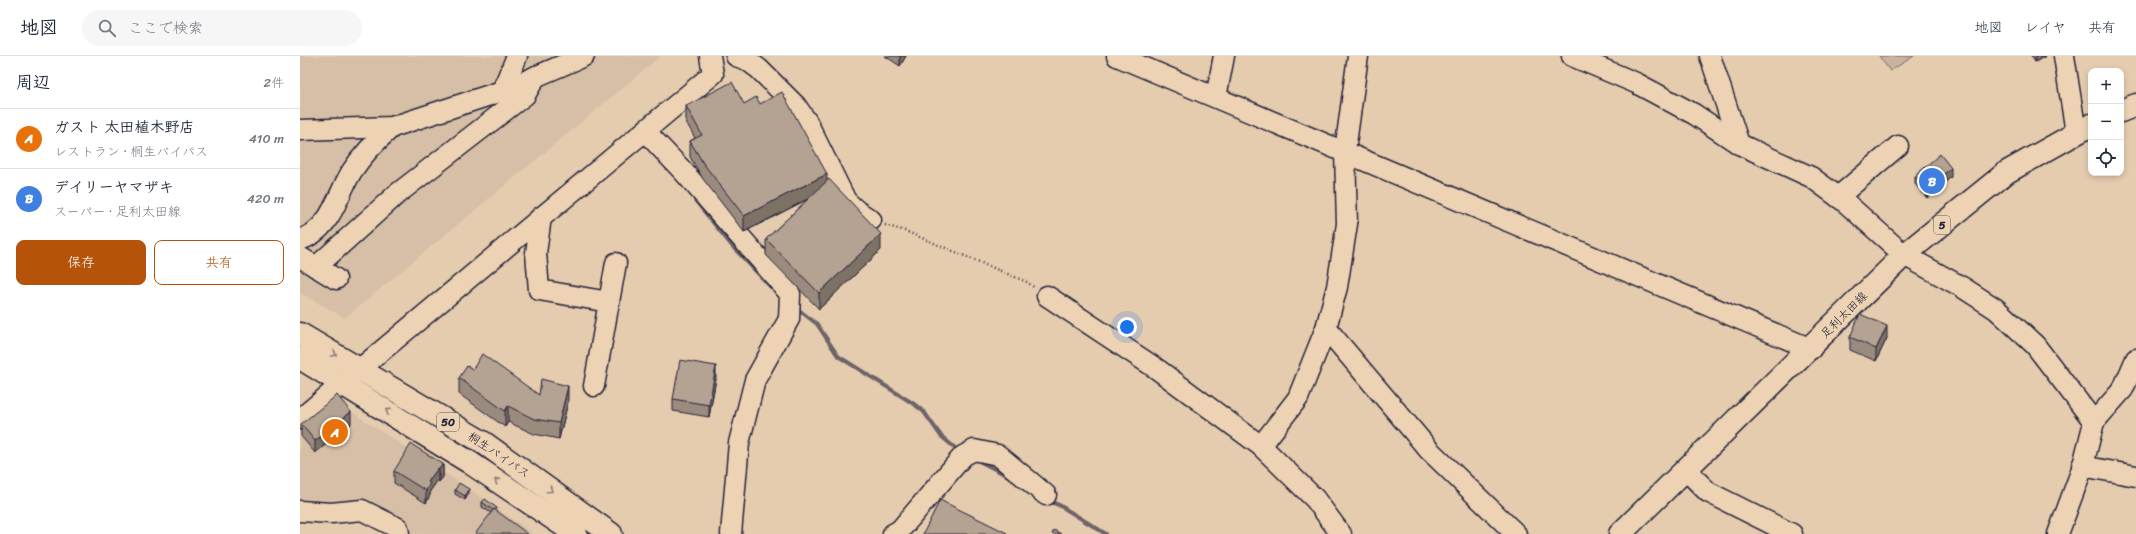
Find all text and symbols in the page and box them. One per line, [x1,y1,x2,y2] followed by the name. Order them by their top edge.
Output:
[82,10,362,46] search box
[20,11,58,44] text: 地図
[128,15,203,41] text: ここで検索
[1975,15,2003,40] text: 地図
[2025,15,2066,40] text: レイヤ
[2088,15,2116,40] text: 共有
[96,17,118,39] icon: search
[16,67,50,97] text: 周辺
[2088,68,2124,176] map controls
[2088,68,2124,104] button: +
[263,71,284,94] text: 2件
[2088,104,2124,140] button: −
[54,114,194,140] text: ガスト 太田植木野店
[25,127,33,150] text: A
[249,127,284,150] text: 410 m
[54,140,208,163] text: レストラン · 桐生バイパス
[2088,140,2124,176] button: locate
[1919,166,1945,196] pin: B
[54,174,174,200] text: デイリーヤマザキ
[25,187,33,210] text: B
[247,187,284,210] text: 420 m
[54,200,181,223] text: スーパー · 足利太田線
[1934,216,1950,234] road number: 5
[16,240,146,285] button: 保存
[154,240,284,285] button: 共有
[1815,286,1873,344] street label: 足利太田線
[1117,317,1137,337] your location
[330,349,337,356] one-way arrow
[385,408,392,416] one-way arrow
[437,413,459,431] road number: 50
[322,417,348,447] pin: A
[463,426,535,484] street label: 桐生バイパス
[495,479,502,486] one-way arrow
[546,485,553,493] one-way arrow

